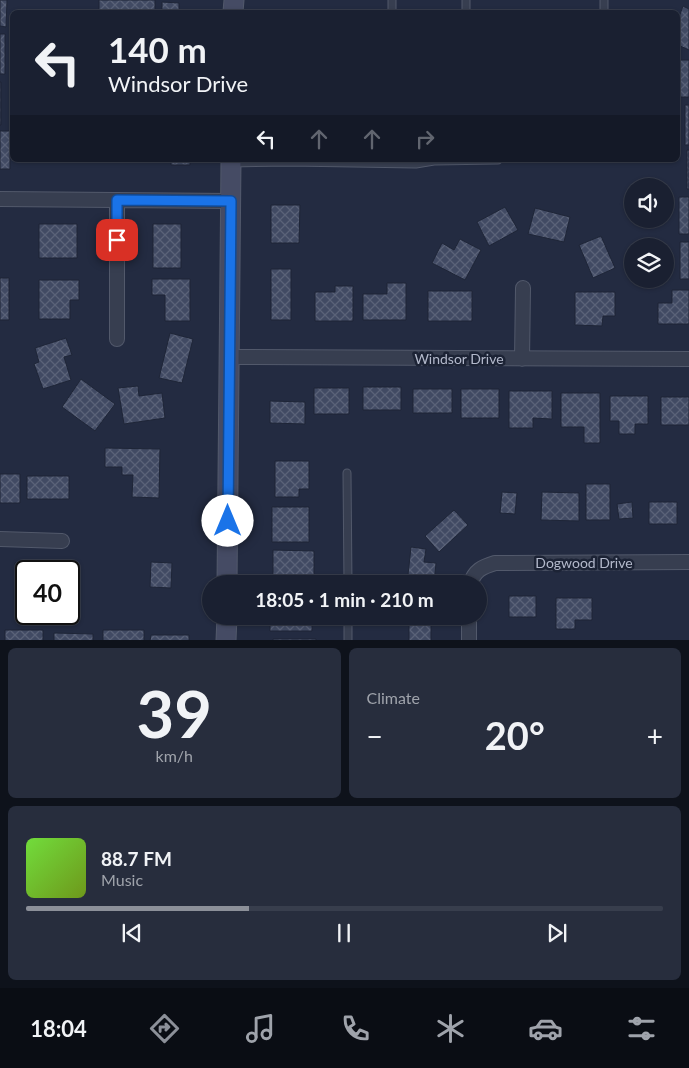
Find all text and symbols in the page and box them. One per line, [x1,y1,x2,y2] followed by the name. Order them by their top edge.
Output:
[108,28,207,70] text: 140 m
[25,30,90,95] icon: left
[108,70,248,97] text: Windsor Drive
[252,125,280,153] icon: left
[305,125,333,153] icon: ahead
[358,125,386,153] icon: ahead
[411,125,439,153] icon: right
[624,178,674,288] map controls
[624,178,674,228] button: sound
[96,219,138,261] pin
[103,226,131,254] icon: arrive
[624,238,674,288] button: layers
[414,350,504,367] street label: Windsor Drive
[201,494,253,546] position arrow
[535,554,633,571] street label: Dogwood Drive
[15,560,80,625] speed limit sign: 40
[255,588,434,611] text: 18:05 · 1 min · 210 m
[137,674,212,752] text: 39
[367,688,420,707] text: Climate
[485,712,545,758] text: 20°
[367,719,383,753] text: −
[647,719,663,753] text: +
[156,746,193,765] text: km/h
[101,847,172,870] text: 88.7 FM
[101,870,143,889] text: Music
[118,919,146,947] icon: previous
[330,919,358,947] icon: pause
[543,919,571,947] icon: next
[147,1011,182,1046] icon: directions
[243,1011,278,1046] icon: music
[338,1011,373,1046] icon: phone
[433,1011,468,1046] icon: climate
[528,1011,563,1046] icon: car
[624,1011,659,1046] icon: filters
[30,1015,87,1042] text: 18:04

